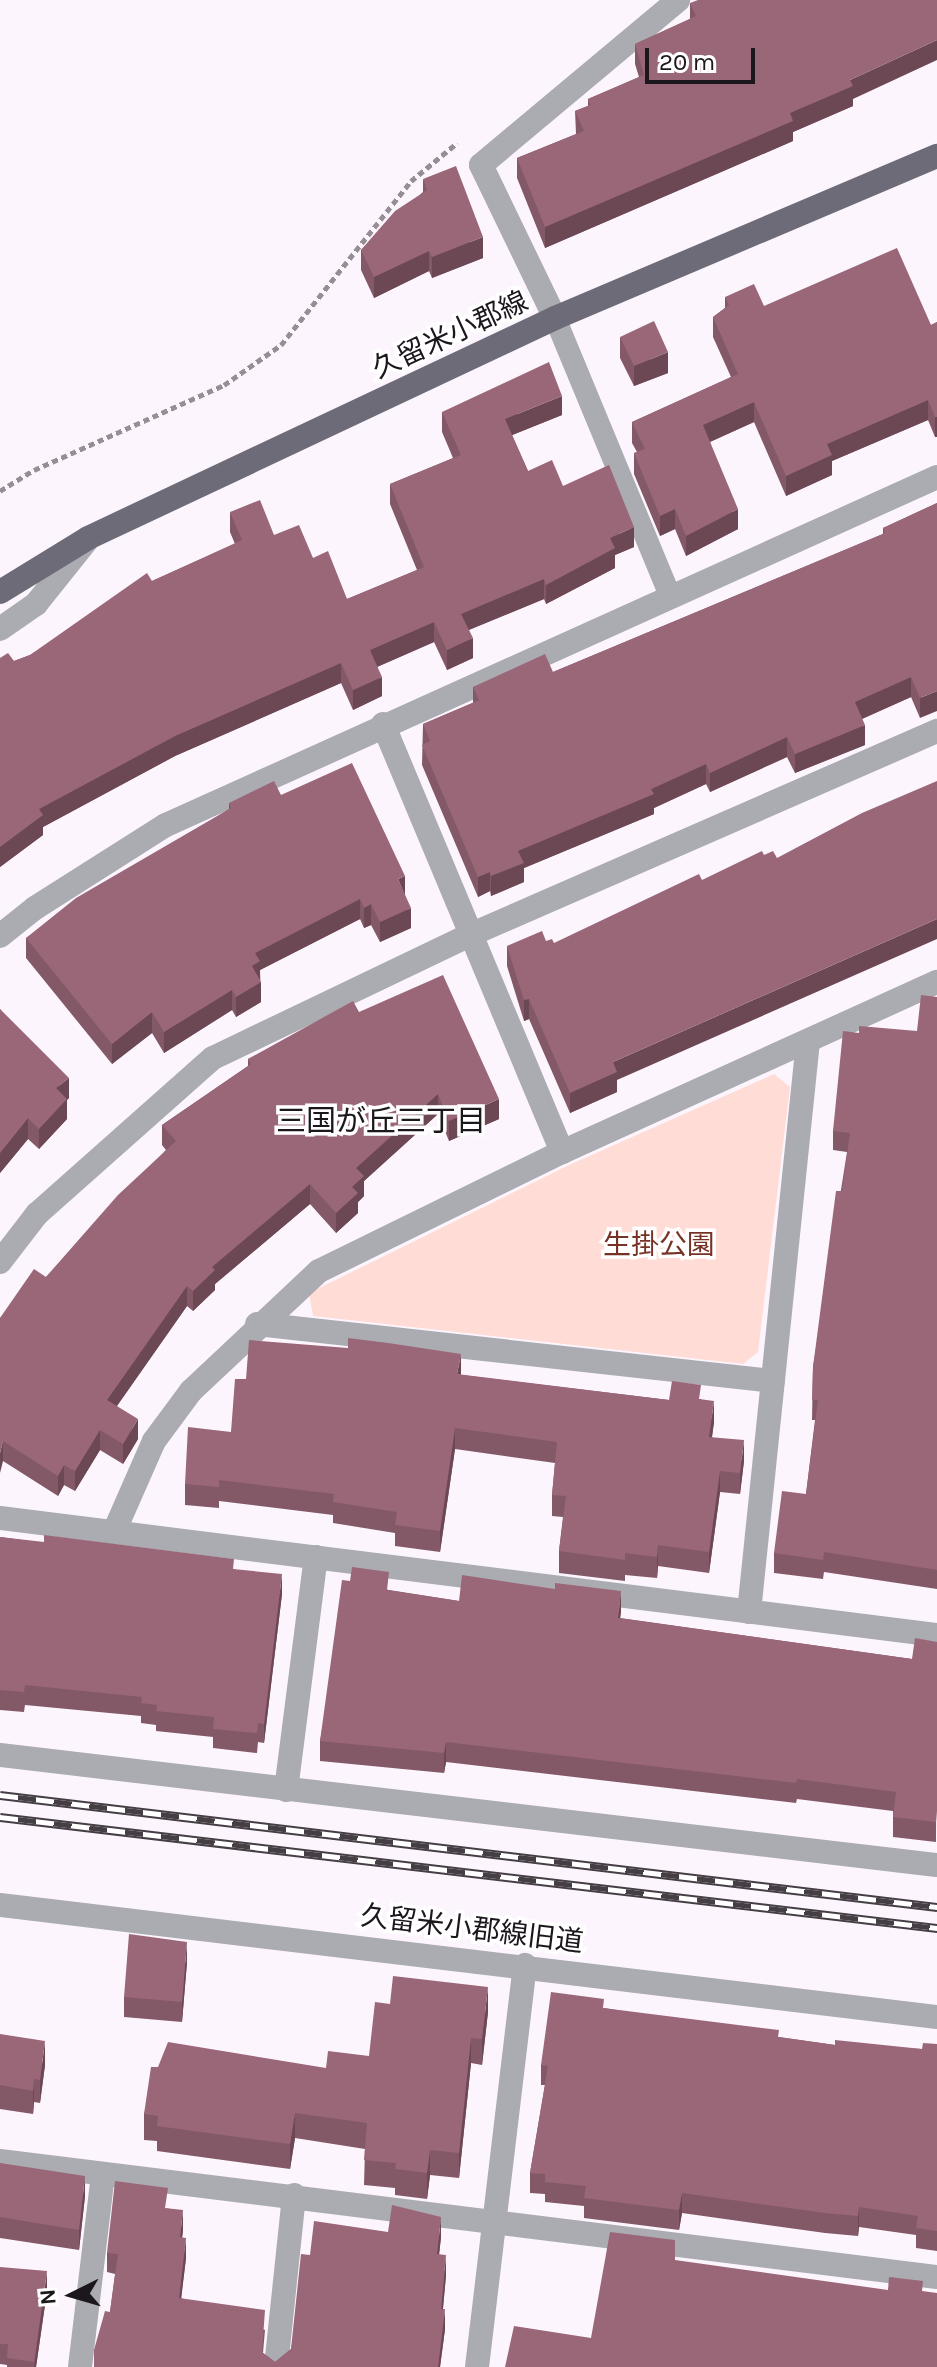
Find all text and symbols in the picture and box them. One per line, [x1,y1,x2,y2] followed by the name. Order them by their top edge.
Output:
[649,32,759,82] scale bar
[659,48,715,76] text: 20 m
[367,284,533,386] street label: 久留米小郡線
[276,1103,486,1139] district label: 三国が丘三丁目
[603,1228,715,1262] park label: 生掛公園
[359,1899,585,1959] street label: 久留米小郡線旧道
[32,2255,112,2335] north arrow
[34,2288,62,2306] text: N

